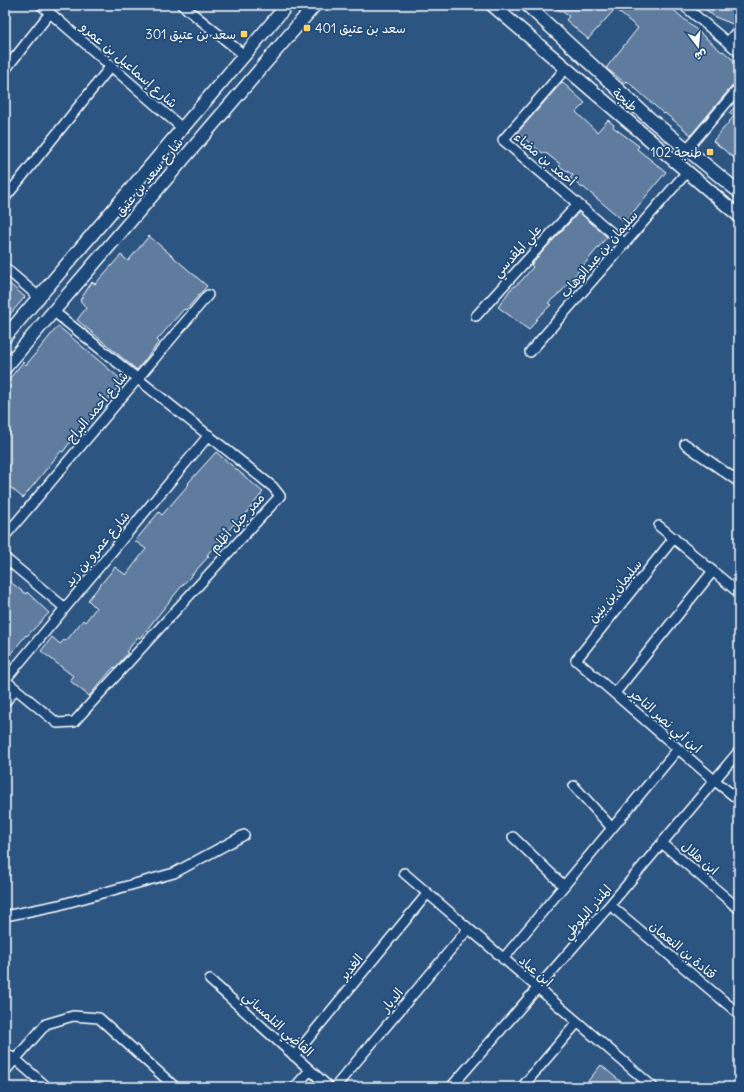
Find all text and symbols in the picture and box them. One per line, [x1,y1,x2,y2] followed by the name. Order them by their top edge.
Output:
[76,18,181,112] street label: شارع إسماعيل بن عمرو
[315,20,406,37] place label: سعد بن عتيق 401
[302,23,312,33] marker: سعد بن عتيق 401
[145,26,236,43] place label: سعد بن عتيق 301
[678,26,718,66] north arrow
[239,29,249,39] marker: سعد بن عتيق 301
[693,47,709,64] text: ش
[609,85,641,115] street label: طنجة
[511,128,580,190] street label: أحمد بن مضاء
[111,134,188,221] street label: شارع سعد بن عتيق
[650,144,702,161] place label: طنجة 102
[705,147,715,157] marker: طنجة 102
[556,207,642,301] street label: سليمان بن عبدالوهاب
[489,221,547,283] street label: علي المقدسي
[62,368,133,447] street label: شارع أحمد البراج
[206,489,270,558] street label: ممر جبل أظلم
[60,508,134,591] street label: شارع عمرو بن زيد
[584,556,646,626] street label: سليمان بن بنين
[624,685,705,759] street label: ابن أبي نصر التاجر
[678,837,722,879] street label: ابن هلال
[559,881,618,945] street label: المنذر البلوطي
[646,917,720,983] street label: قتادة بن النعمان
[335,950,367,984] street label: الغدير
[516,952,556,990] street label: ابن عباد
[376,985,407,1016] street label: الديار
[237,988,317,1063] street label: القاضي التلمساني

